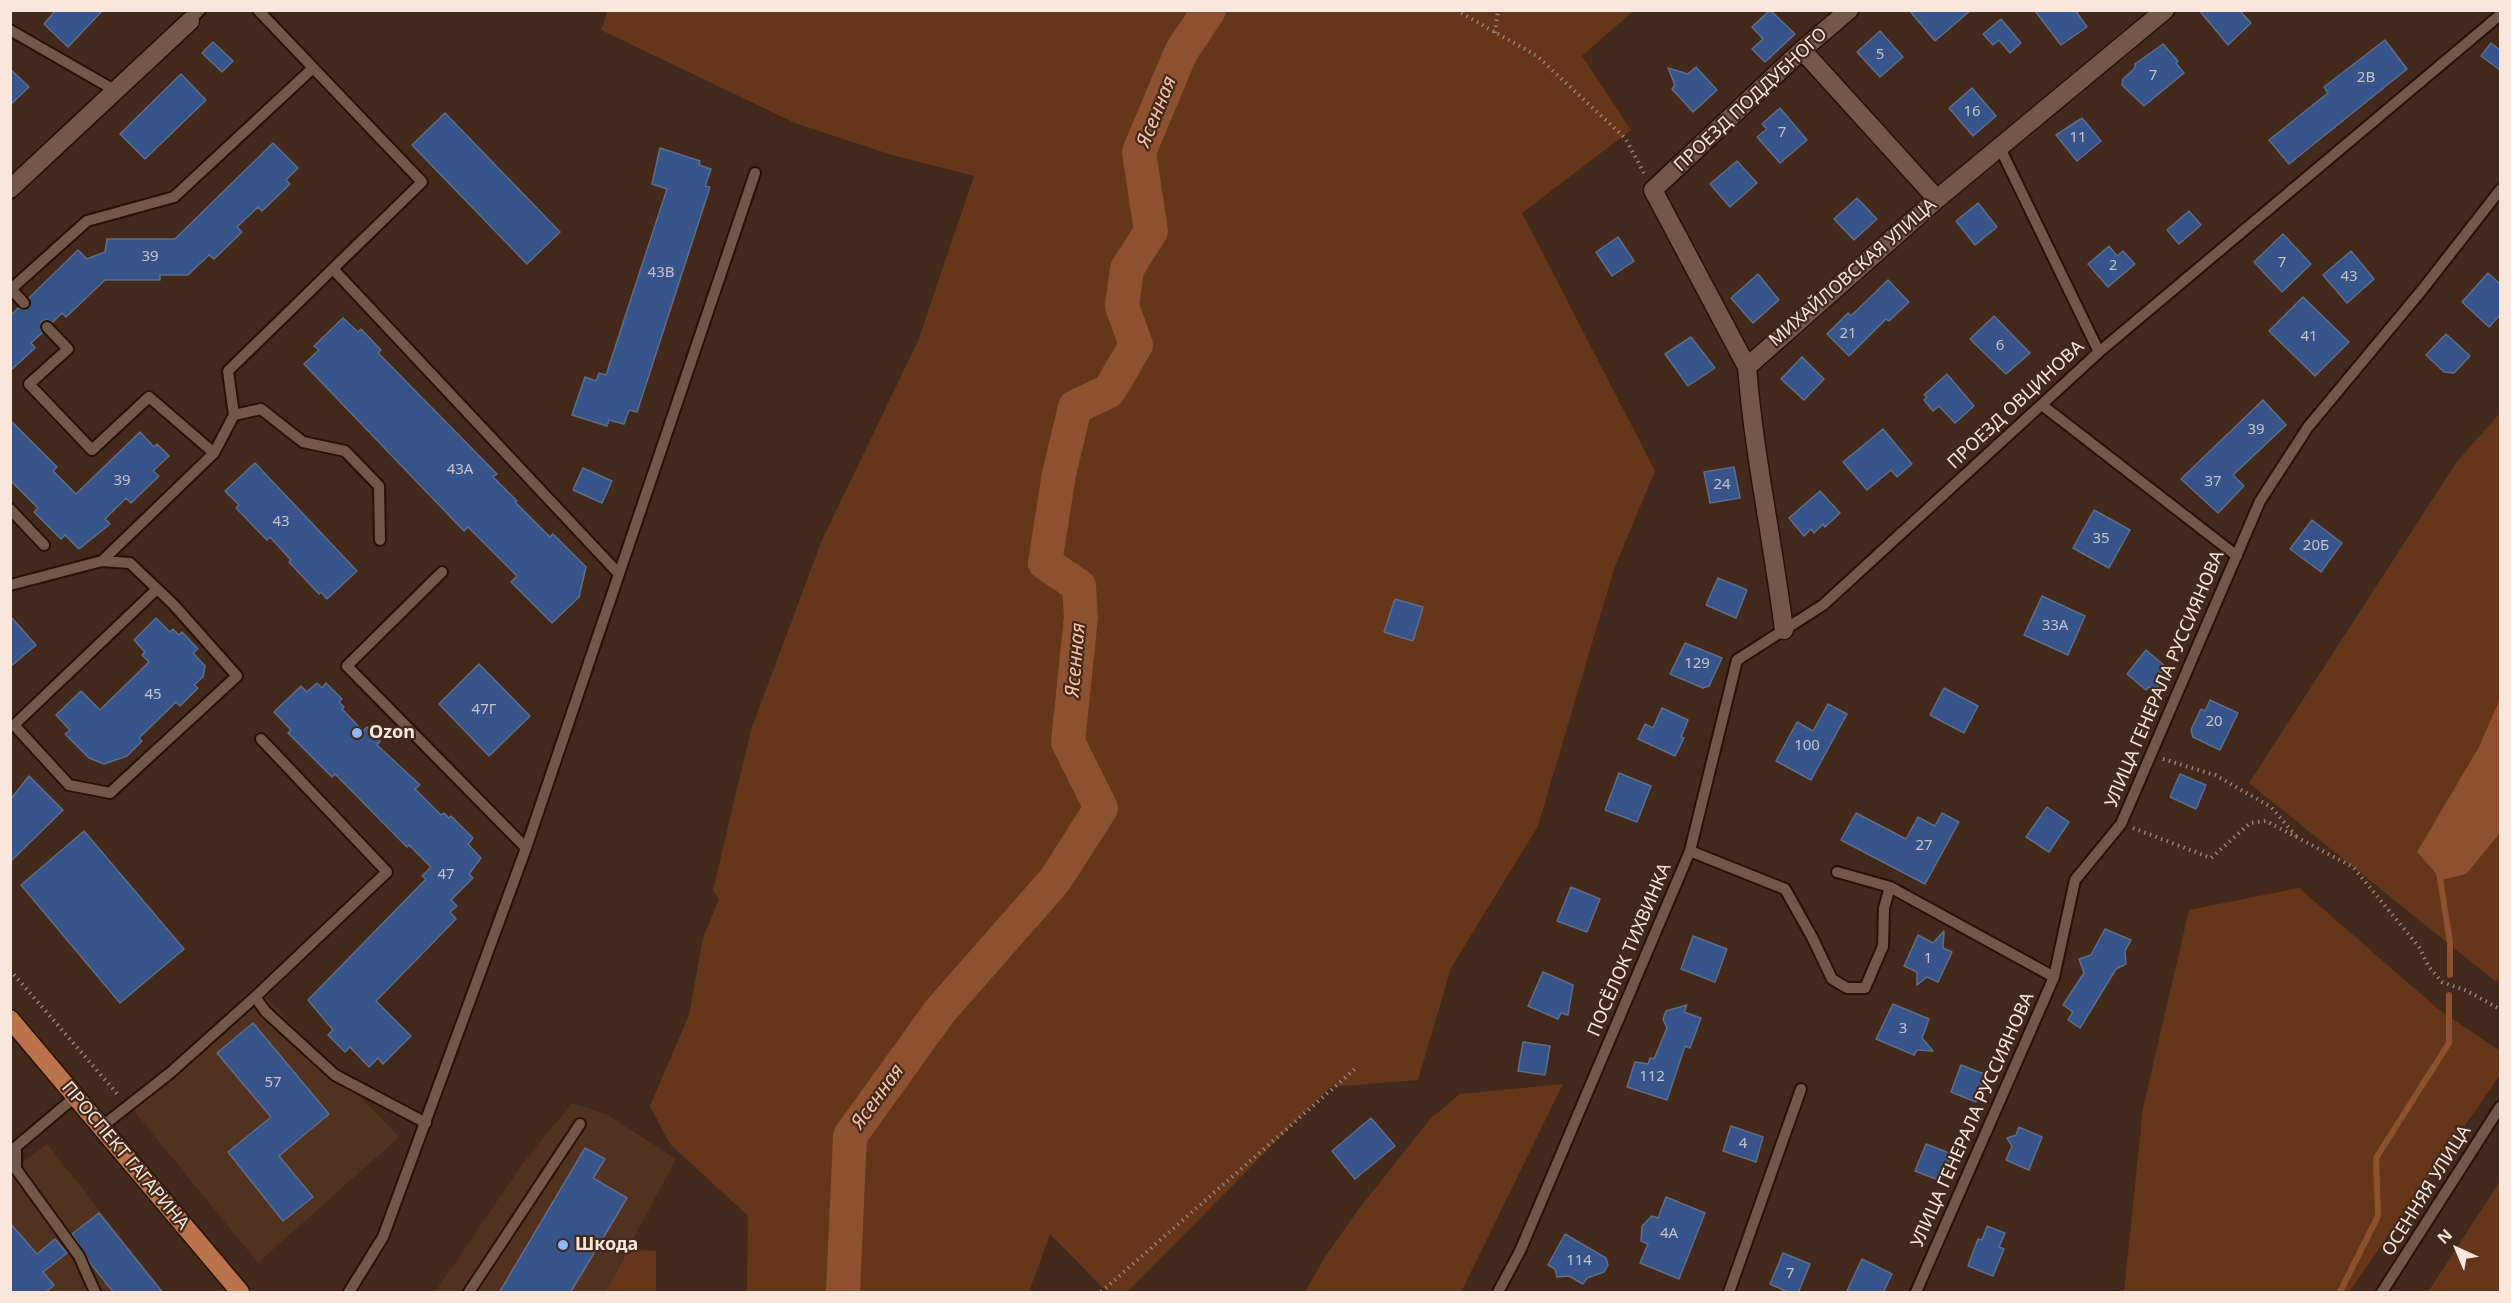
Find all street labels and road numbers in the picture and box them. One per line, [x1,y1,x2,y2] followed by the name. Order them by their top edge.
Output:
[1670,23,1832,177] street label: ПРОЕЗД ПОДДУБНОГО
[1765,195,1941,351] street label: МИХАЙЛОВСКАЯ УЛИЦА
[1943,336,2089,474] street label: ПРОЕЗД ОВЦИНОВА
[2101,547,2229,811] street label: УЛИЦА ГЕНЕРАЛА РУССИЯНОВА
[1584,860,1676,1040] street label: ПОСЁЛОК ТИХВИНКА
[1907,989,2039,1251] street label: УЛИЦА ГЕНЕРАЛА РУССИЯНОВА
[57,1078,193,1234] street label: ПРОСПЕКТ ГАГАРИНА
[2378,1122,2476,1260] street label: ОСЕННЯЯ УЛИЦА

